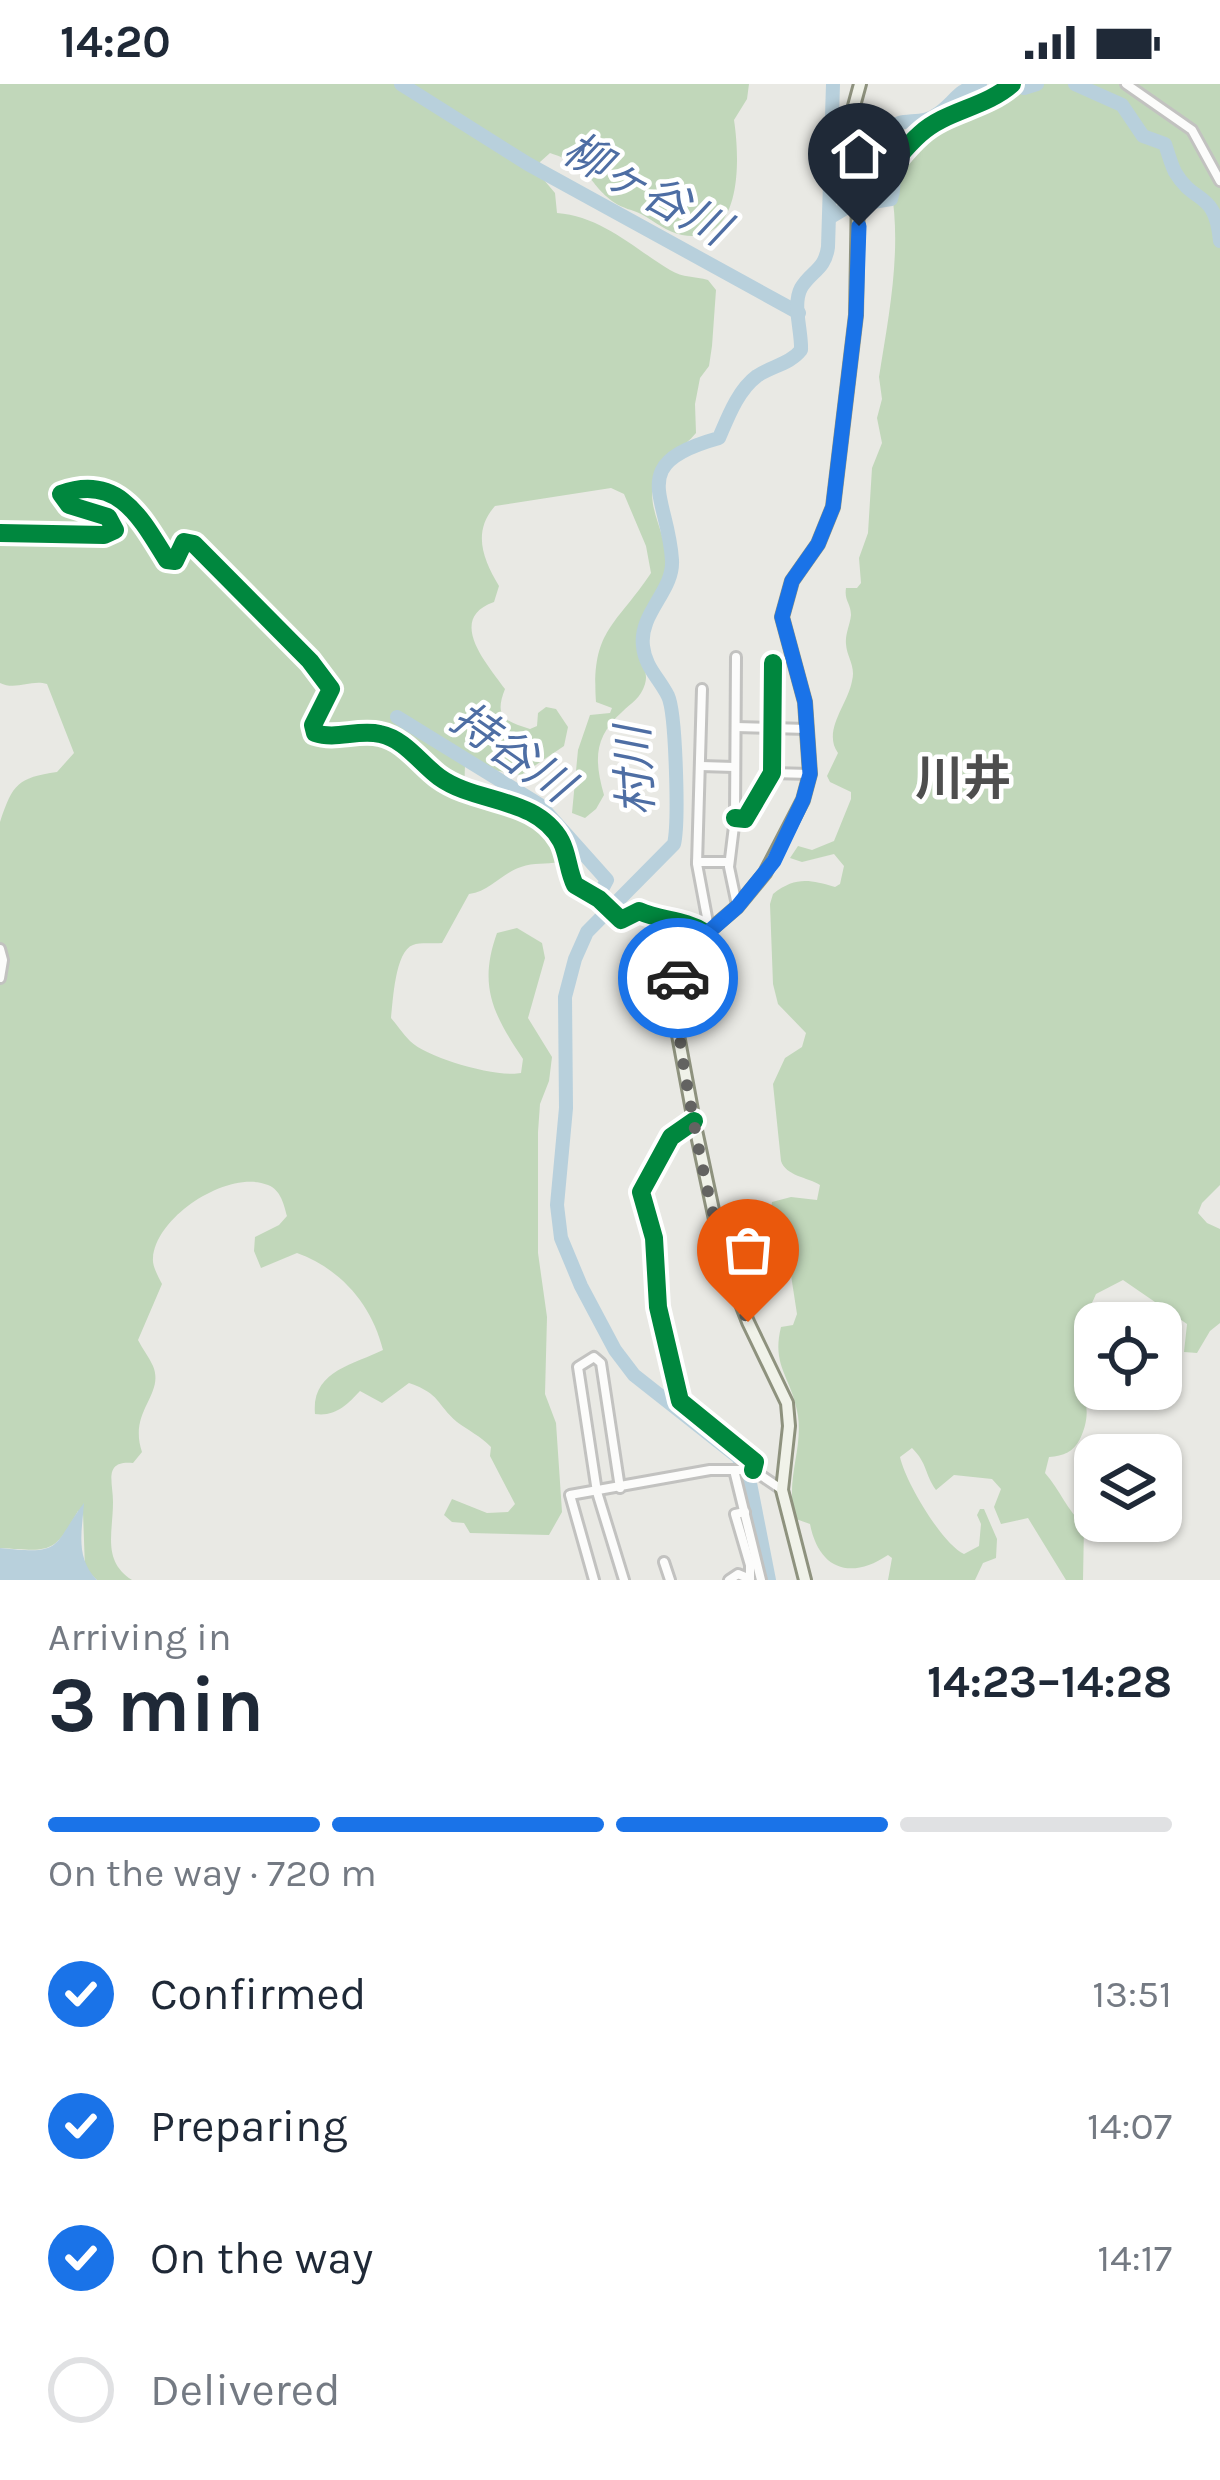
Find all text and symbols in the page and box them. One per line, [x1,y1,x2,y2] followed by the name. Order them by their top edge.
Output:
[60,16,171,68] text: 14:20
[808,103,910,226] pin
[826,121,892,187] icon: home
[555,123,741,257] water label: 柳ヶ谷川
[442,692,585,814] water label: 持谷川
[606,721,663,817] water label: 村川
[915,751,1011,807] district label: 川井
[618,918,738,1038] courier
[645,945,711,1011] icon: car
[697,1199,799,1322] pin
[715,1217,781,1283] icon: bag
[1074,1302,1182,1542] map controls
[1074,1302,1182,1410] button: locate
[1074,1434,1182,1542] button: layers
[48,1614,231,1660] text: Arriving in
[927,1656,1172,1708] text: 14:23–14:28
[48,1659,264,1751] text: 3 min
[48,1850,377,1896] text: On the way · 720 m
[48,1961,114,2027] icon: check
[150,1968,366,2020] text: Confirmed
[1092,1971,1172,2017] text: 13:51
[48,2093,114,2159] icon: check
[150,2100,348,2152] text: Preparing
[1087,2103,1172,2149] text: 14:07
[48,2225,114,2291] icon: check
[150,2232,373,2284] text: On the way
[1097,2235,1172,2281] text: 14:17
[150,2364,341,2416] text: Delivered

